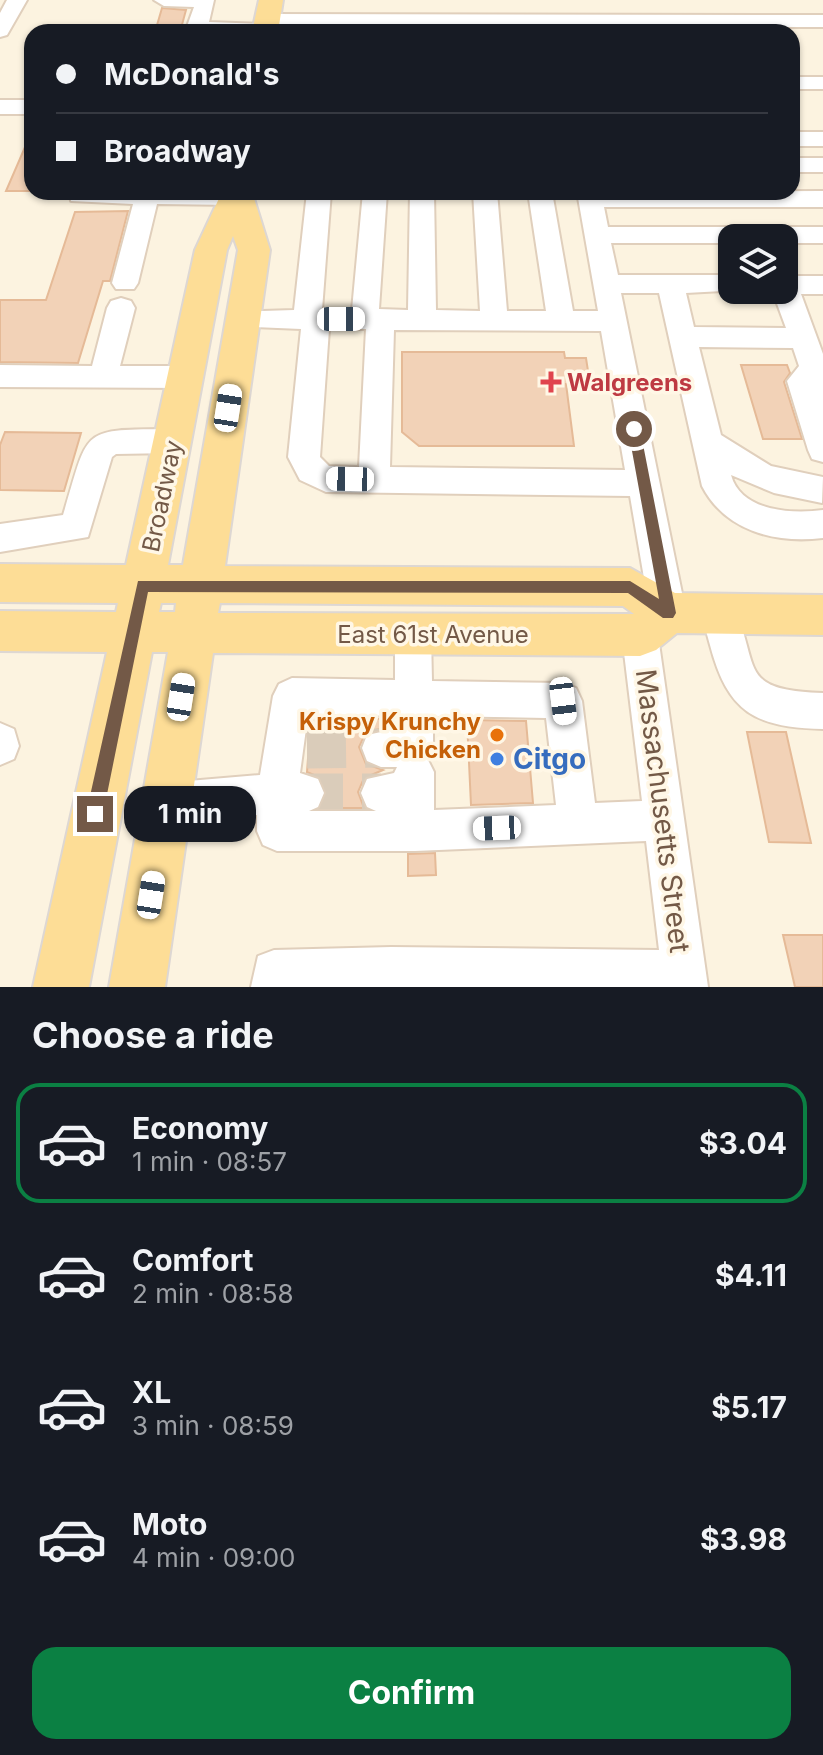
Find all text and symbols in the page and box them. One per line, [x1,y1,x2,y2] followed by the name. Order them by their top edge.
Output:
[104,56,280,92] text: McDonald's
[104,133,251,169] text: Broadway
[718,224,798,304] map controls
[718,224,798,304] button: layers
[317,307,365,331] car
[567,368,692,397] place label: Walgreens
[542,373,560,391] marker: Walgreens
[212,382,244,434] car
[616,411,652,447] route start
[136,438,188,554] street label: Broadway
[326,467,374,491] car
[337,620,529,649] street label: East 61st Avenue
[629,667,697,955] street label: Massachusetts Street
[165,671,197,723] car
[548,676,578,726] car
[299,707,482,764] place label: Krispy Krunchy Chicken
[488,726,506,744] marker: Krispy Krunchy Chicken
[513,742,586,776] place label: Citgo
[488,750,506,768] marker: Citgo
[123,786,255,842] callout: 1 min
[77,796,113,832] route end
[158,798,222,829] text: 1 min
[473,815,521,841] car
[135,869,167,921] car
[32,1013,274,1057] text: Choose a ride
[36,1107,108,1179] icon: car
[132,1110,268,1146] text: Economy
[699,1125,787,1161] text: $3.04
[132,1146,287,1177] text: 1 min · 08:57
[36,1239,108,1311] icon: car
[132,1242,253,1278] text: Comfort
[715,1257,787,1293] text: $4.11
[132,1278,294,1309] text: 2 min · 08:58
[36,1371,108,1443] icon: car
[132,1374,171,1410] text: XL
[711,1389,787,1425] text: $5.17
[132,1410,294,1441] text: 3 min · 08:59
[36,1503,108,1575] icon: car
[132,1506,207,1542] text: Moto
[700,1521,787,1557] text: $3.98
[132,1542,295,1573] text: 4 min · 09:00
[32,1647,791,1739] button: Confirm

